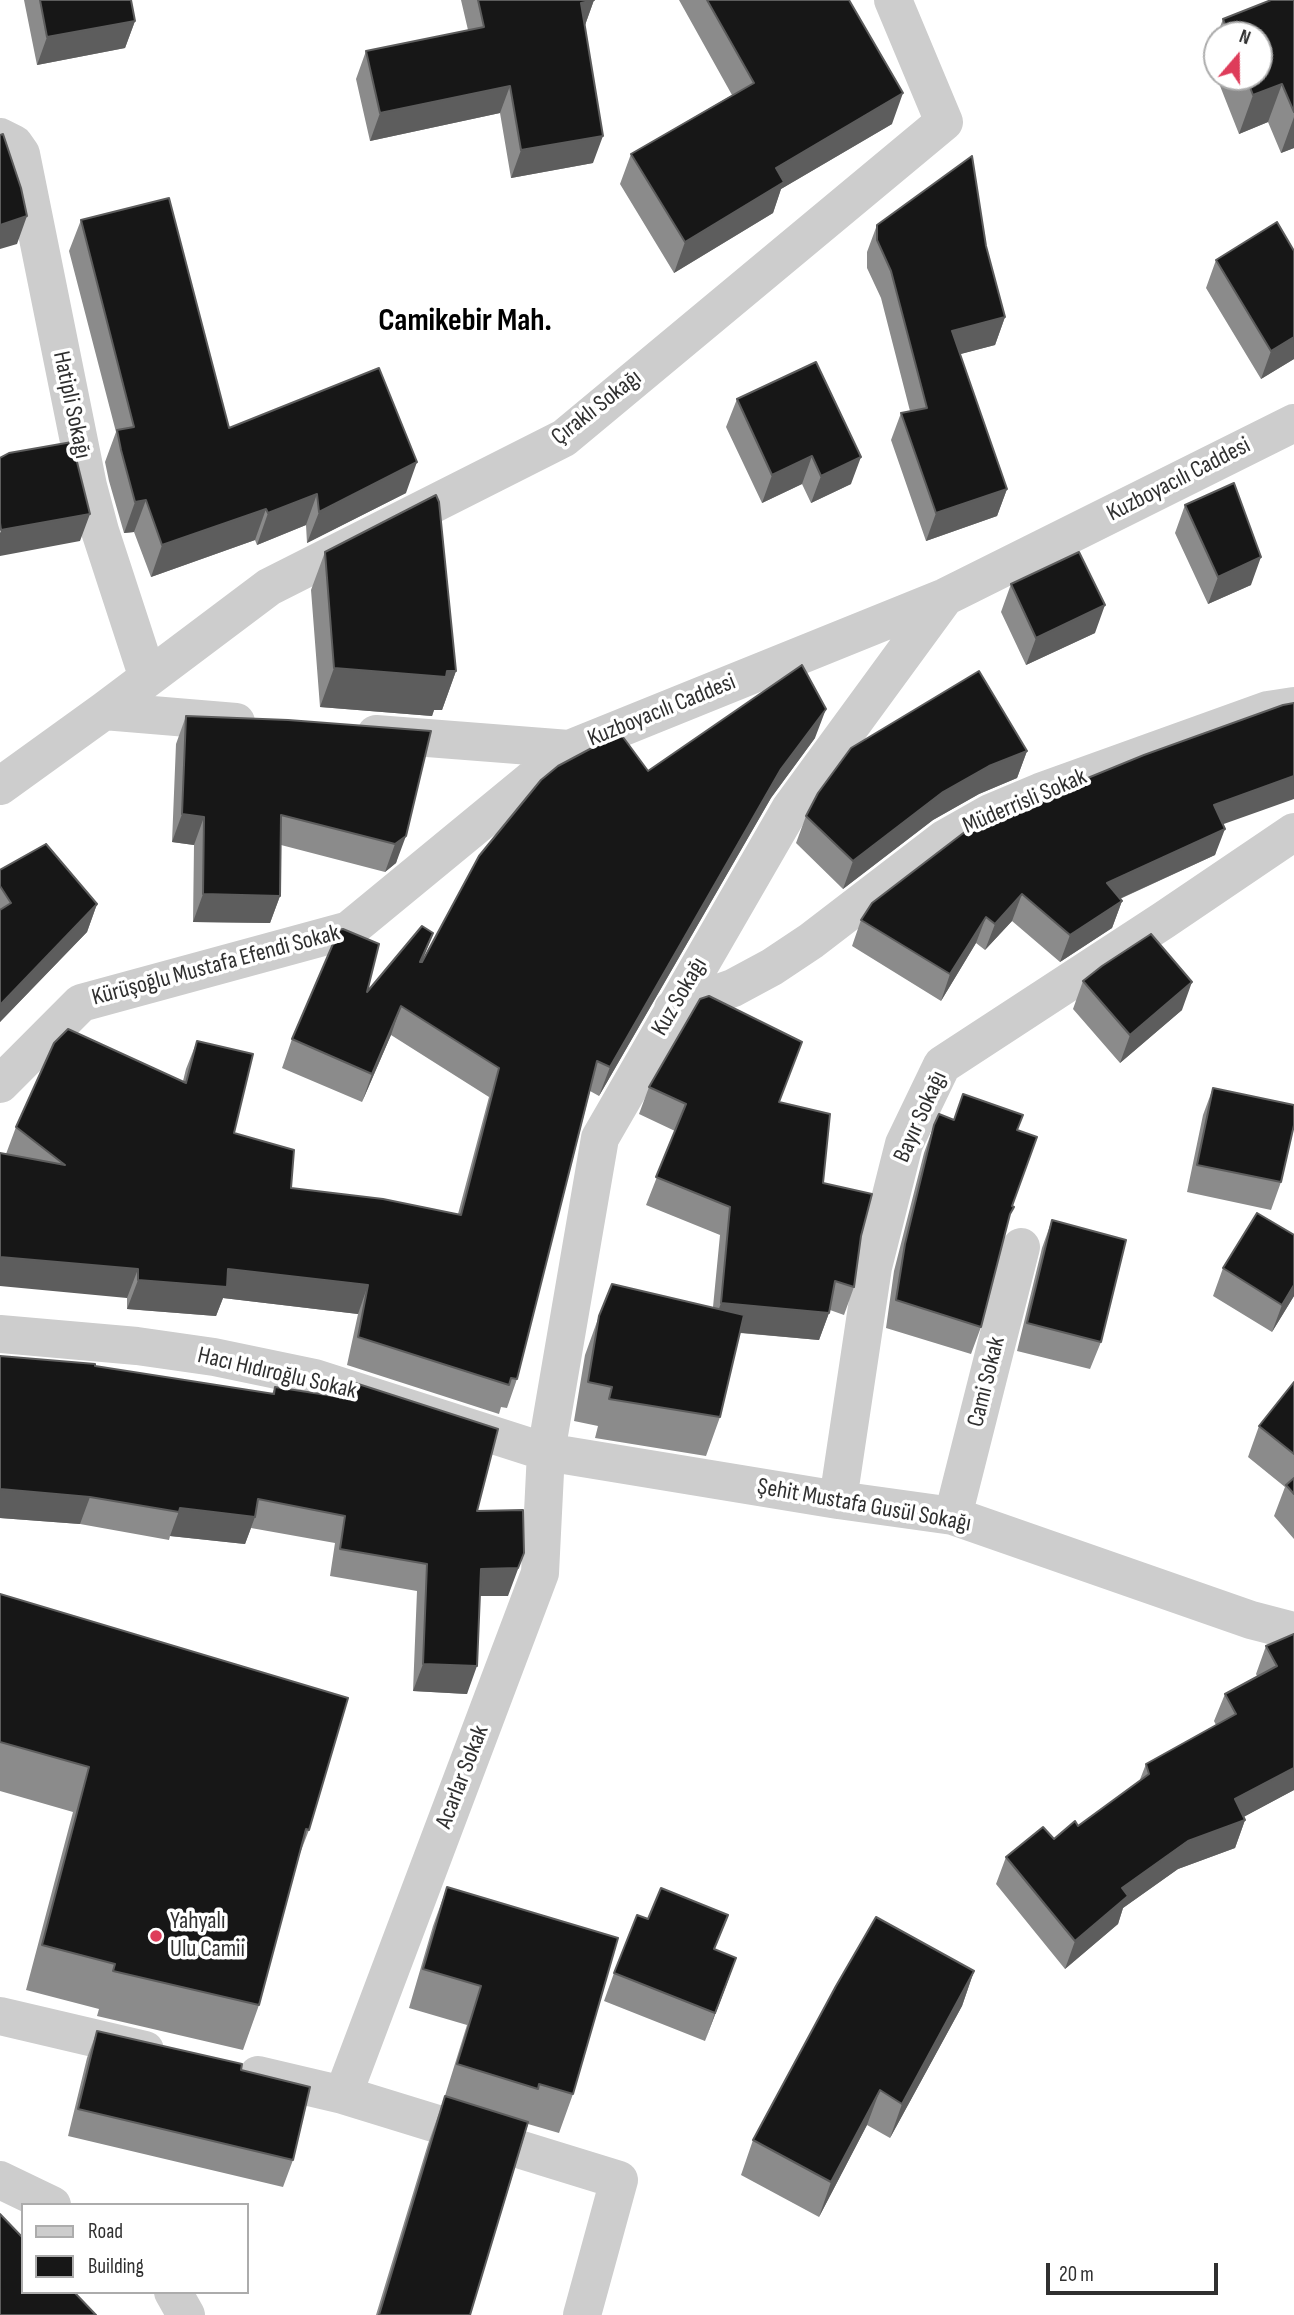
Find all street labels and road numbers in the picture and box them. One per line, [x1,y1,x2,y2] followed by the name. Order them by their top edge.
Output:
[46,349,96,461] street label: Hatipli Sokağı
[546,364,648,452] street label: Çıraklı Sokağı
[1103,432,1255,528] street label: Kuzboyacılı Caddesi
[584,668,740,754] street label: Kuzboyacılı Caddesi
[959,763,1091,841] street label: Müderrisli Sokak
[89,919,343,1013] street label: Kürüşoğlu Mustafa Efendi Sokak
[646,953,714,1041] street label: Kuz Sokağı
[888,1067,954,1167] street label: Bayır Sokağı
[962,1334,1012,1430] street label: Cami Sokak
[195,1342,359,1406] street label: Hacı Hıdıroğlu Sokak
[755,1473,973,1539] street label: Şehit Mustafa Gusül Sokağı
[430,1721,496,1833] street label: Acarlar Sokak

